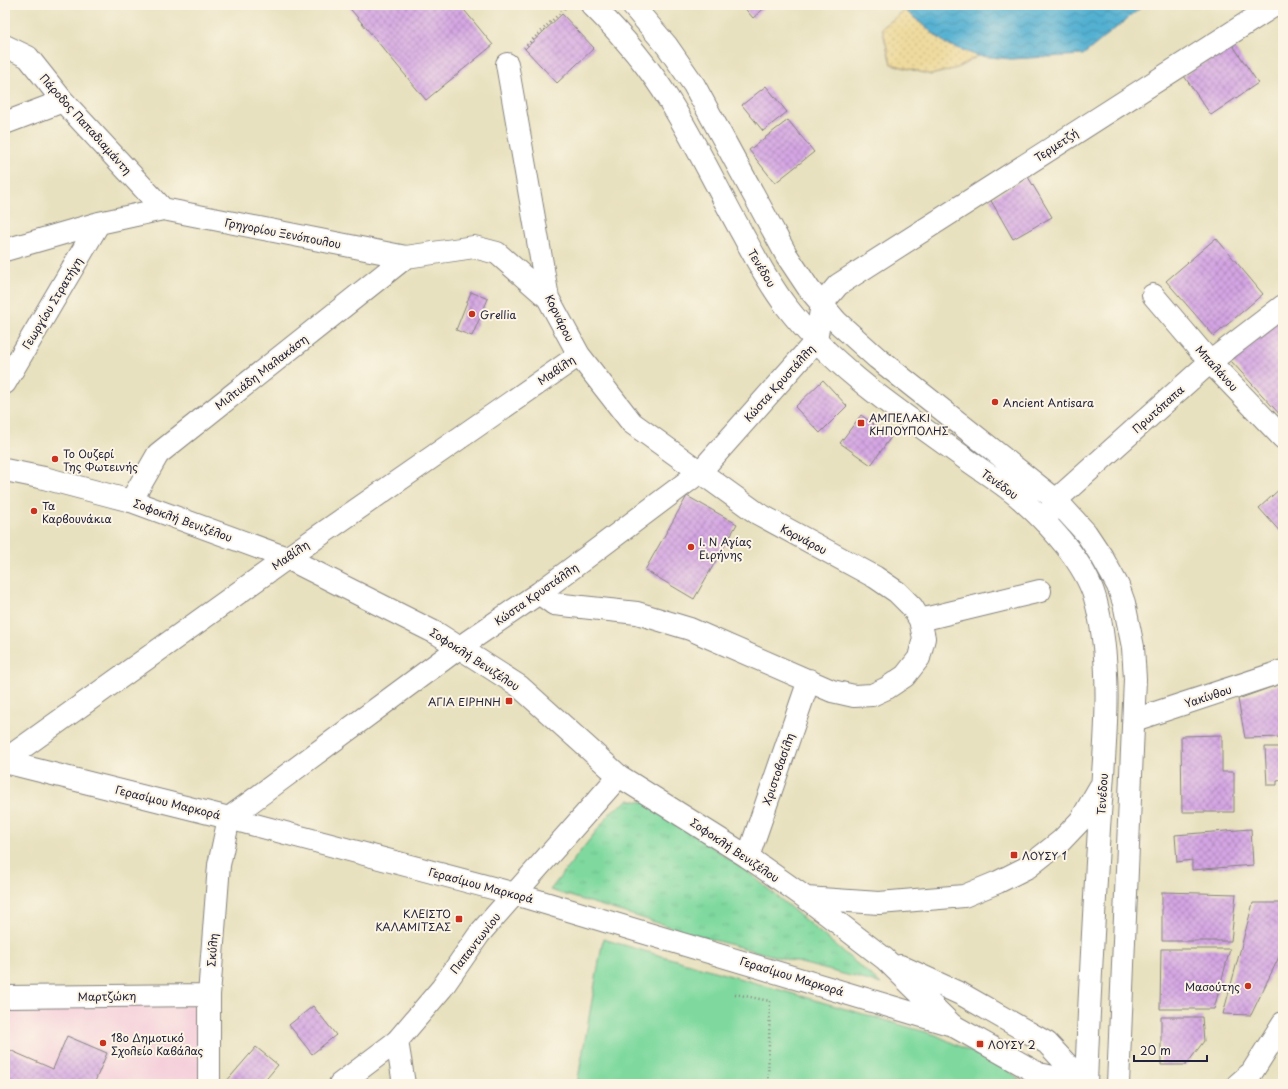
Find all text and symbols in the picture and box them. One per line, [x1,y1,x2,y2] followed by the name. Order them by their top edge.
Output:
[36,70,136,178] street label: Πάροδος Παπαδιαμάντη
[1031,124,1081,166] street label: Τερμετζή
[223,213,343,253] street label: Γρηγορίου Ξενόπουλου
[744,246,780,290] street label: Τενέδου
[18,254,86,352] street label: Γεωργίου Στρατήγη
[541,292,579,344] street label: Κορνάρου
[480,306,517,323] place label: Grellia
[467,309,477,319] marker: Grellia
[211,330,311,414] street label: Μιλτιάδη Μαλακάση
[740,340,818,426] street label: Κώστα Κρυστάλλη
[1192,341,1242,395] street label: Μπαλάνου
[534,351,578,389] street label: Μαβίλη
[1128,381,1188,437] street label: Πρωτόπαπα
[1003,394,1094,411] place label: Ancient Antisara
[990,397,1000,407] marker: Ancient Antisara
[869,409,949,439] place label: ΑΜΠΕΛΑΚΙ ΚΗΠΟΥΠΟΛΗΣ
[856,418,866,428] marker: ΑΜΠΕΛΑΚΙ ΚΗΠΟΥΠΟΛΗΣ
[63,445,138,475] place label: Το Ουζερί Της Φωτεινής
[50,454,60,464] marker: Το Ουζερί Της Φωτεινής
[978,465,1022,503] street label: Τενέδου
[131,494,235,546] street label: Σοφοκλή Βενιζέλου
[42,497,112,527] place label: Τα Καρβουνάκια
[29,506,39,516] marker: Τα Καρβουνάκια
[778,520,830,558] street label: Κορνάρου
[699,533,752,563] place label: Ι. Ν Αγίας Ειρήνης
[268,536,312,574] street label: Μαβίλη
[686,542,696,552] marker: Ι. Ν Αγίας Ειρήνης
[491,559,581,629] street label: Κώστα Κρυστάλλη
[427,623,523,695] street label: Σοφοκλή Βενιζέλου
[1182,680,1234,712] street label: Υακίνθου
[428,693,501,710] place label: ΑΓΙΑ ΕΙΡΗΝΗ
[504,696,514,706] marker: ΑΓΙΑ ΕΙΡΗΝΗ
[758,731,798,807] street label: Χριστοβασίλη
[1092,772,1112,816] street label: Τενέδου
[114,781,222,823] street label: Γερασίμου Μαρκορά
[687,814,783,886] street label: Σοφοκλή Βενιζέλου
[1022,847,1067,864] place label: ΛΟΥΣΥ 1
[1009,850,1019,860] marker: ΛΟΥΣΥ 1
[427,863,535,907] street label: Γερασίμου Μαρκορά
[375,905,451,935] place label: ΚΛΕΙΣΤΟ ΚΑΛΑΜΙΤΣΑΣ
[446,909,504,977] street label: Παπαντωνίου
[454,914,464,924] marker: ΚΛΕΙΣΤΟ ΚΑΛΑΜΙΤΣΑΣ
[202,933,222,967] street label: Σκύλη
[738,952,846,1000] street label: Γερασίμου Μαρκορά
[1185,978,1240,995] place label: Μασούτης
[1243,981,1253,991] marker: Μασούτης
[78,987,136,1005] street label: Μαρτζώκη
[111,1029,204,1059] place label: 18ο Δημοτικό Σχολείο Καβάλας
[988,1036,1036,1053] place label: ΛΟΥΣΥ 2
[1134,1037,1207,1063] scale bar
[98,1038,108,1048] marker: 18ο Δημοτικό Σχολείο Καβάλας
[975,1039,985,1049] marker: ΛΟΥΣΥ 2
[1140,1041,1171,1059] text: 20 m

